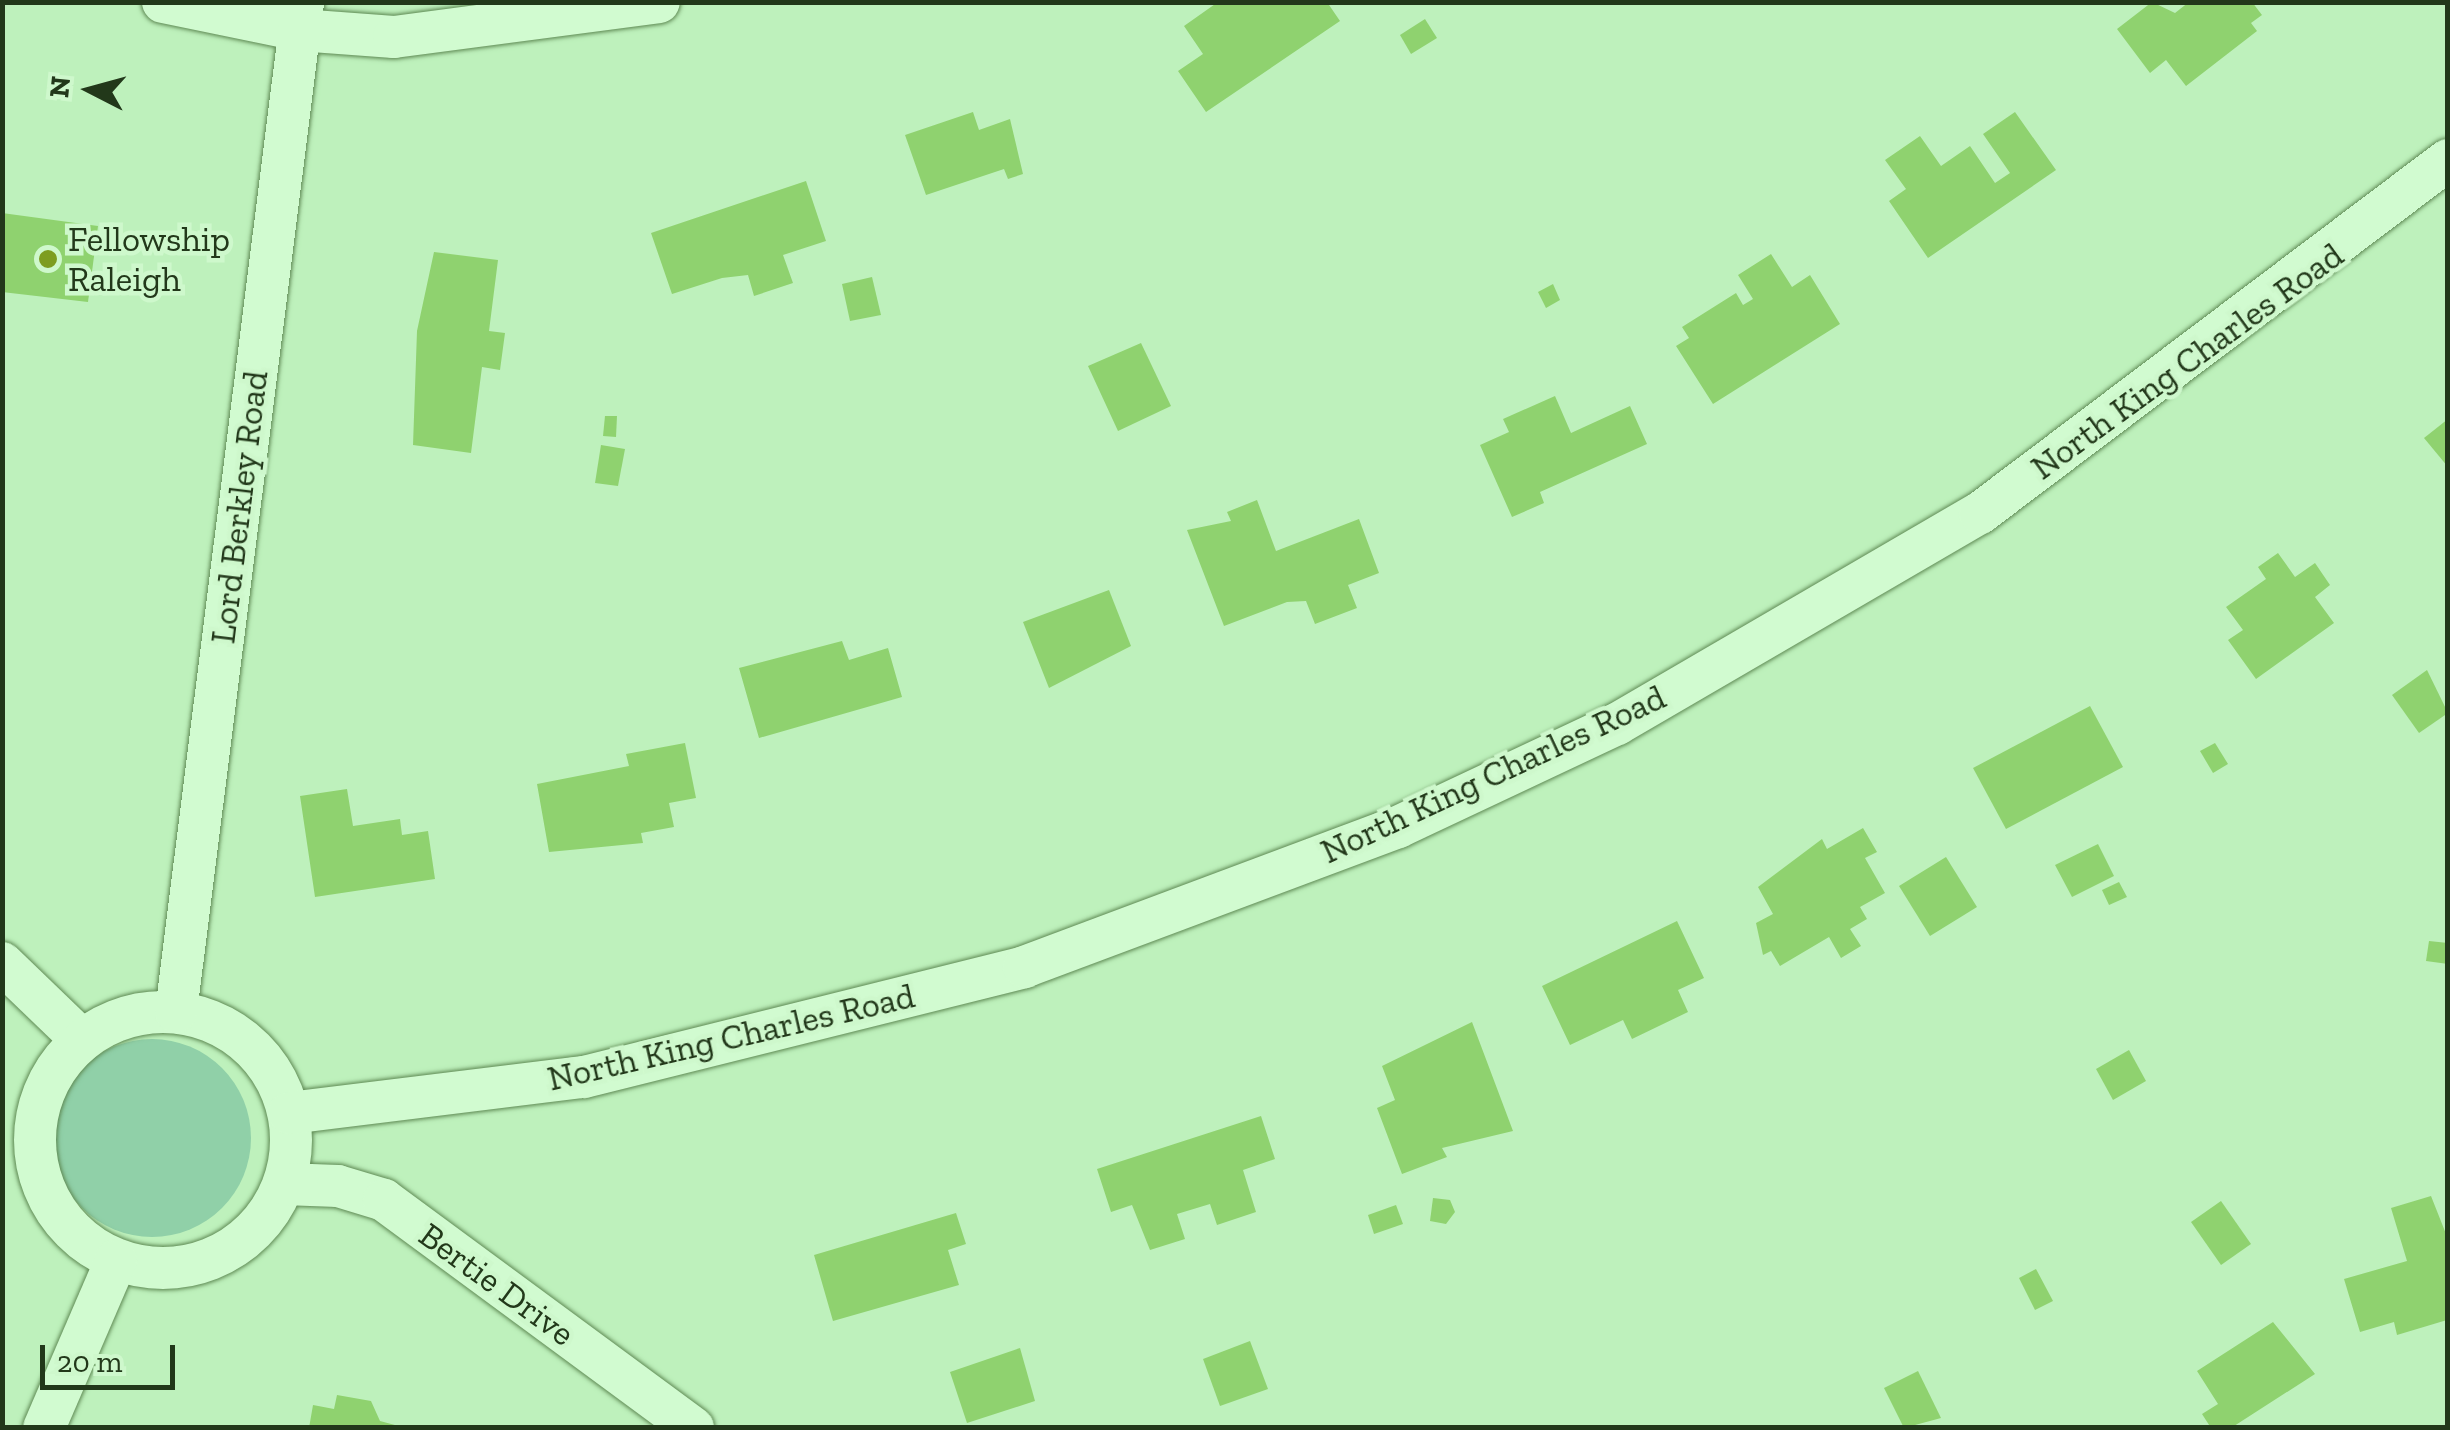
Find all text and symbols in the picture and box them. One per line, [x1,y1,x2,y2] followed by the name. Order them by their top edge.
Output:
[40,40,140,140] north arrow
[42,75,77,99] text: N
[68,218,230,300] place label: Fellowship Raleigh
[2023,234,2351,488] street label: North King Charles Road
[37,248,59,270] marker: Fellowship Raleigh
[201,368,277,646] street label: Lord Berkley Road
[1314,676,1672,872] street label: North King Charles Road
[543,974,919,1100] street label: North King Charles Road
[411,1214,583,1354] street label: Bertie Drive
[45,1325,180,1387] scale bar
[57,1344,122,1380] text: 20 m

